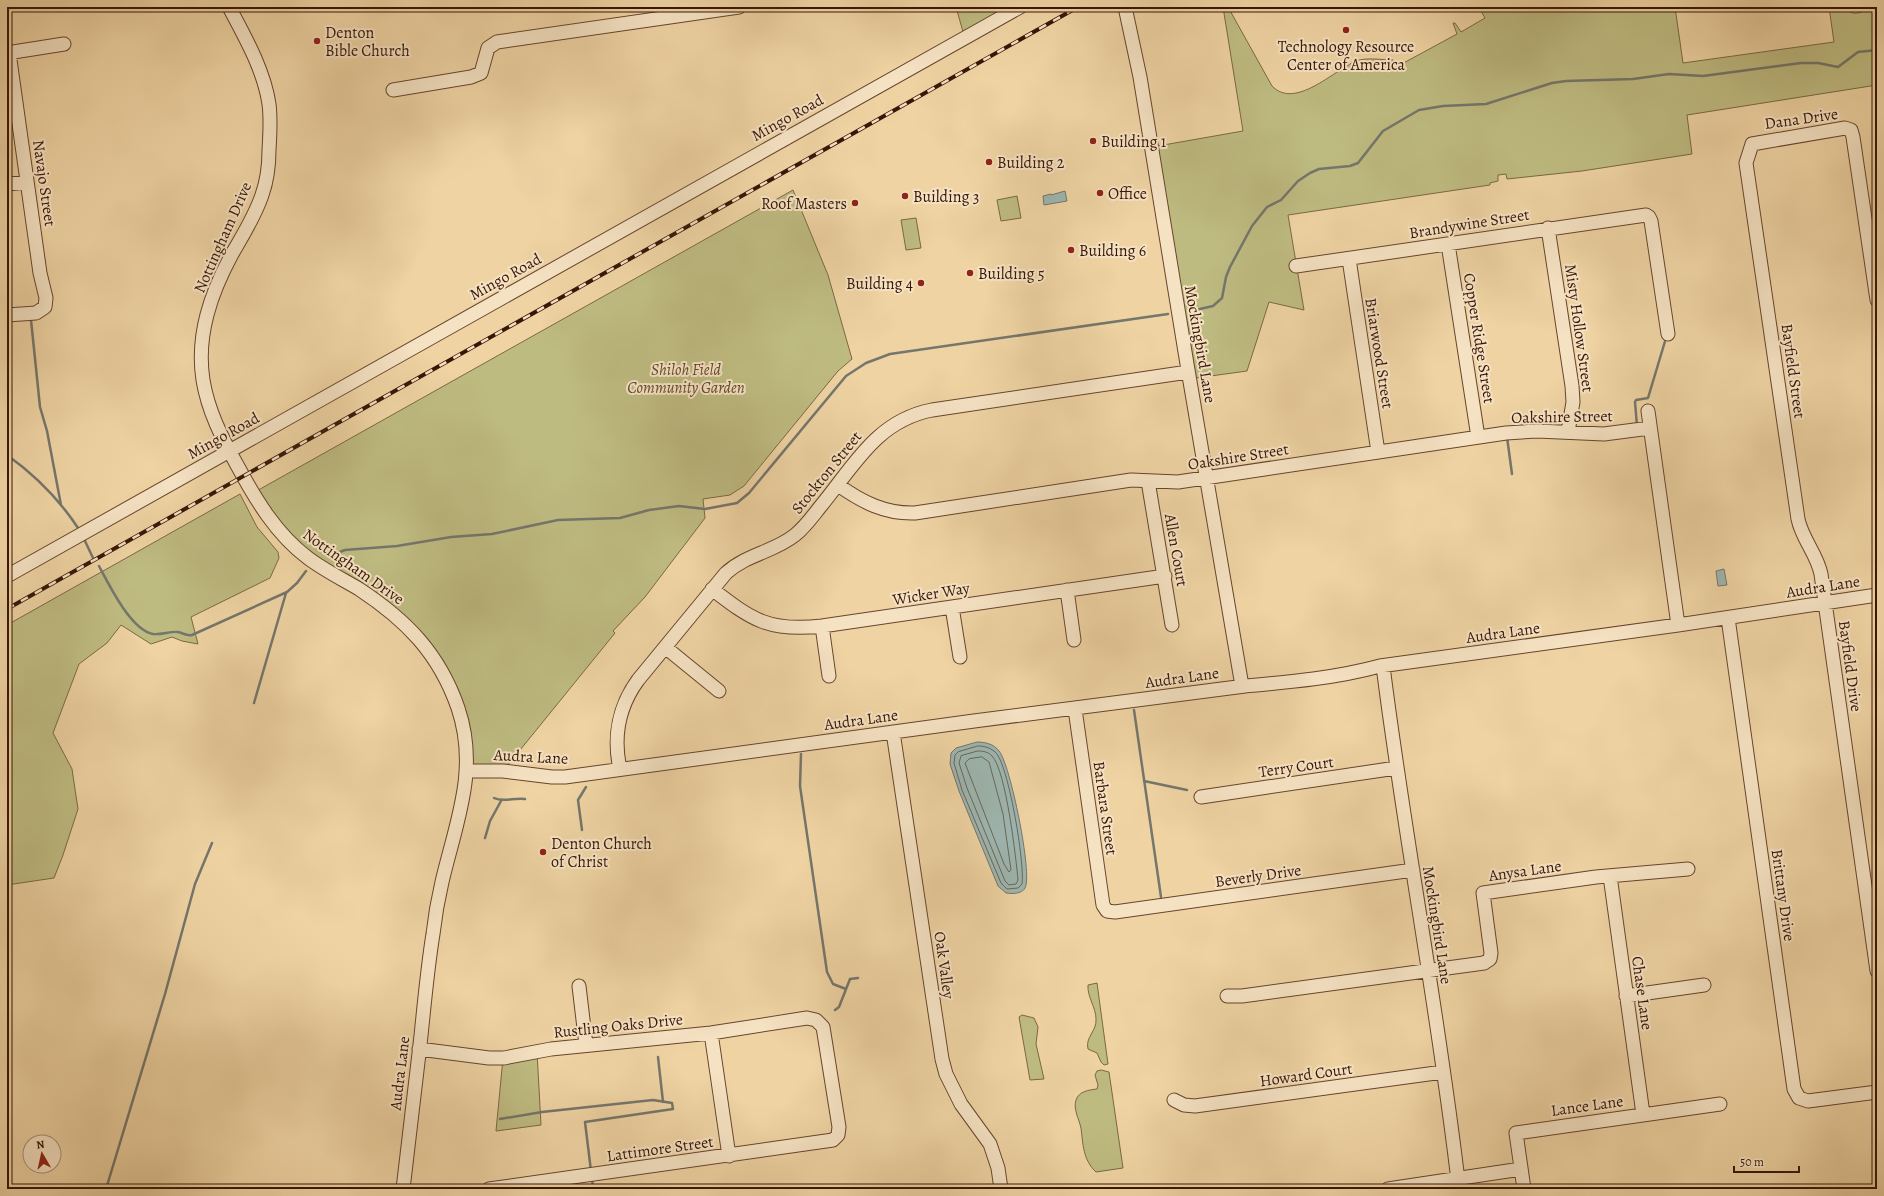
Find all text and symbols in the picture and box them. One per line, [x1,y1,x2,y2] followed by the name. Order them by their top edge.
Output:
[325,22,410,62] place label: Denton Bible Church
[1341,25,1351,35] marker: Technology Resource Center of America
[312,36,322,46] marker: Denton Bible Church
[1278,36,1414,76] place label: Technology Resource Center of America
[748,89,828,147] street label: Mingo Road
[1763,103,1839,135] street label: Dana Drive
[1101,131,1167,153] place label: Building 1
[1088,136,1098,146] marker: Building 1
[27,138,61,228] street label: Navajo Street
[997,152,1065,174] place label: Building 2
[984,157,994,167] marker: Building 2
[189,178,257,296] street label: Nottingham Drive
[1108,183,1147,205] place label: Office
[913,186,979,208] place label: Building 3
[1095,188,1105,198] marker: Office
[900,191,910,201] marker: Building 3
[761,193,847,215] place label: Roof Masters
[850,198,860,208] marker: Roof Masters
[1407,204,1531,244] street label: Brandywine Street
[1079,240,1146,262] place label: Building 6
[1066,245,1076,255] marker: Building 6
[466,248,546,306] street label: Mingo Road
[978,263,1045,285] place label: Building 5
[1559,263,1599,394] street label: Misty Hollow Street
[965,268,975,278] marker: Building 5
[1458,272,1500,405] street label: Copper Ridge Street
[846,273,913,295] place label: Building 4
[916,278,926,288] marker: Building 4
[1179,284,1221,405] street label: Mockingbird Lane
[1359,296,1399,410] street label: Briarwood Street
[1775,322,1811,420] street label: Bayfield Street
[627,359,745,399] park label: Shiloh Field Community Garden
[1511,405,1613,429] street label: Oakshire Street
[184,407,264,465] street label: Mingo Road
[786,426,867,519] street label: Stockton Street
[1186,438,1290,476] street label: Oakshire Street
[1159,511,1193,588] street label: Allen Court
[298,524,409,610] street label: Nottingham Drive
[1784,570,1862,604] street label: Audra Lane
[890,577,972,611] street label: Wicker Way
[1464,617,1541,649] street label: Audra Lane
[1833,619,1867,713] street label: Bayfield Drive
[1143,662,1220,694] street label: Audra Lane
[822,704,899,736] street label: Audra Lane
[492,744,569,770] street label: Audra Lane
[1257,751,1335,783] street label: Terry Court
[1088,760,1122,857] street label: Barbara Street
[551,833,652,873] place label: Denton Church of Christ
[538,847,548,857] marker: Denton Church of Christ
[1766,848,1800,943] street label: Brittany Drive
[1486,855,1563,887] street label: Anysa Lane
[1214,859,1303,893] street label: Beverly Drive
[1417,865,1457,986] street label: Mockingbird Lane
[928,930,960,1001] street label: Oak Valley
[1626,955,1658,1031] street label: Chase Lane
[552,1008,684,1044] street label: Rustling Oaks Drive
[384,1035,415,1112] street label: Audra Lane
[1258,1058,1354,1092] street label: Howard Court
[1550,1090,1625,1122] street label: Lance Lane
[605,1131,715,1167] street label: Lattimore Street
[22,1134,62,1174] north arrow
[35,1137,46,1153] text: N
[1734,1148,1799,1174] scale bar
[1740,1154,1764,1170] text: 50 m

